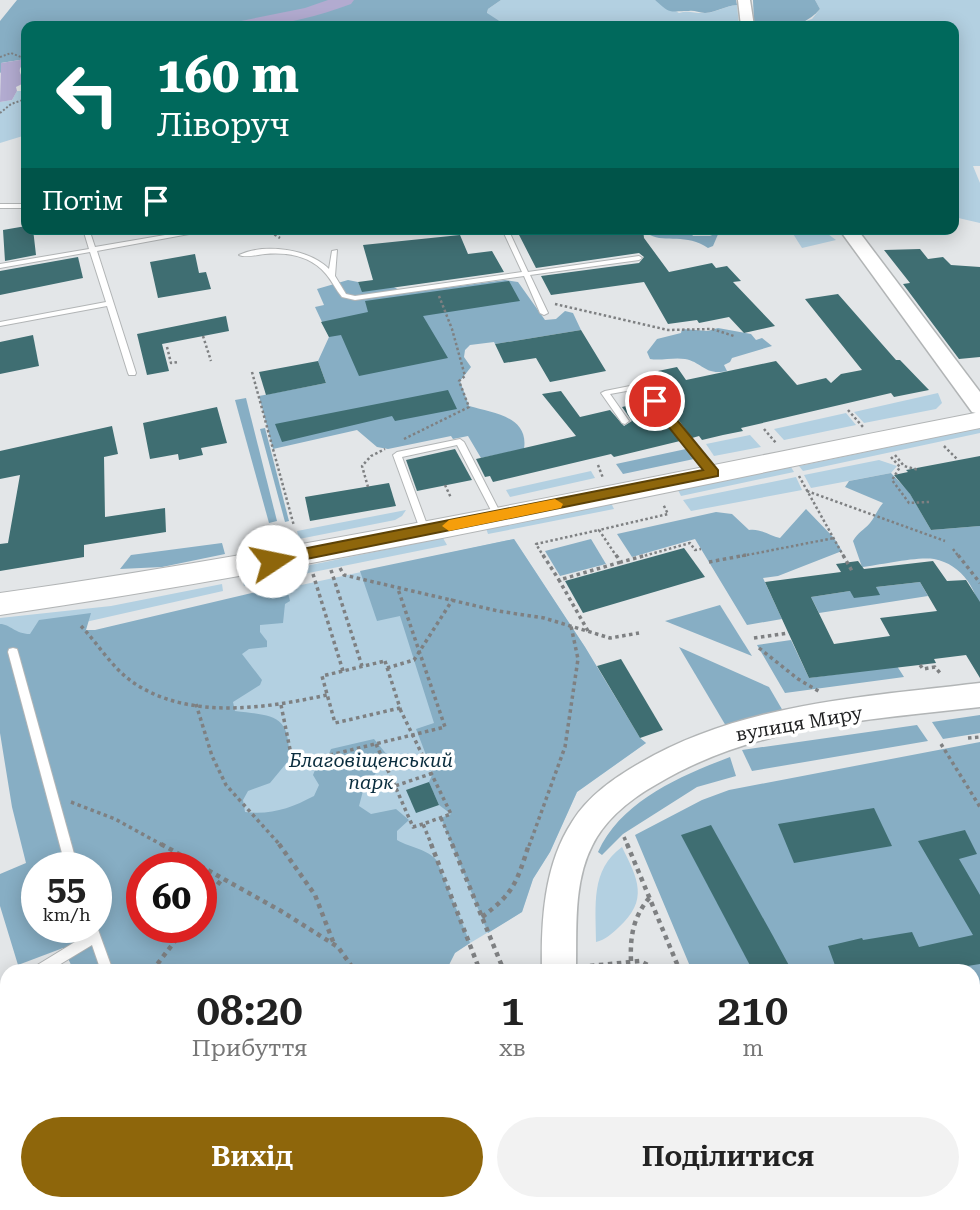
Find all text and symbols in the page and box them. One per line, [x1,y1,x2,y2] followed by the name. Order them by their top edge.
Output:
[157,47,299,104] text: 160 m
[42,49,133,140] icon: left
[157,106,290,144] text: Ліворуч
[137,182,175,220] icon: arrive
[42,186,123,216] text: Потім
[625,371,685,431] pin
[636,382,674,420] icon: arrive
[235,524,309,598] position arrow
[734,701,865,746] street label: вулиця Миру
[288,749,453,794] park label: Благовіщенський парк
[126,852,217,943] speed limit sign: 60
[47,868,86,909] text: 55
[42,904,91,925] text: km/h
[196,986,303,1035] text: 08:20
[501,986,524,1035] text: 1
[718,986,788,1035] text: 210
[192,1035,307,1062] text: Прибуття
[499,1035,526,1062] text: хв
[742,1035,763,1062] text: m
[21,1117,483,1197] button: Вихід
[497,1117,959,1197] button: Поділитися

